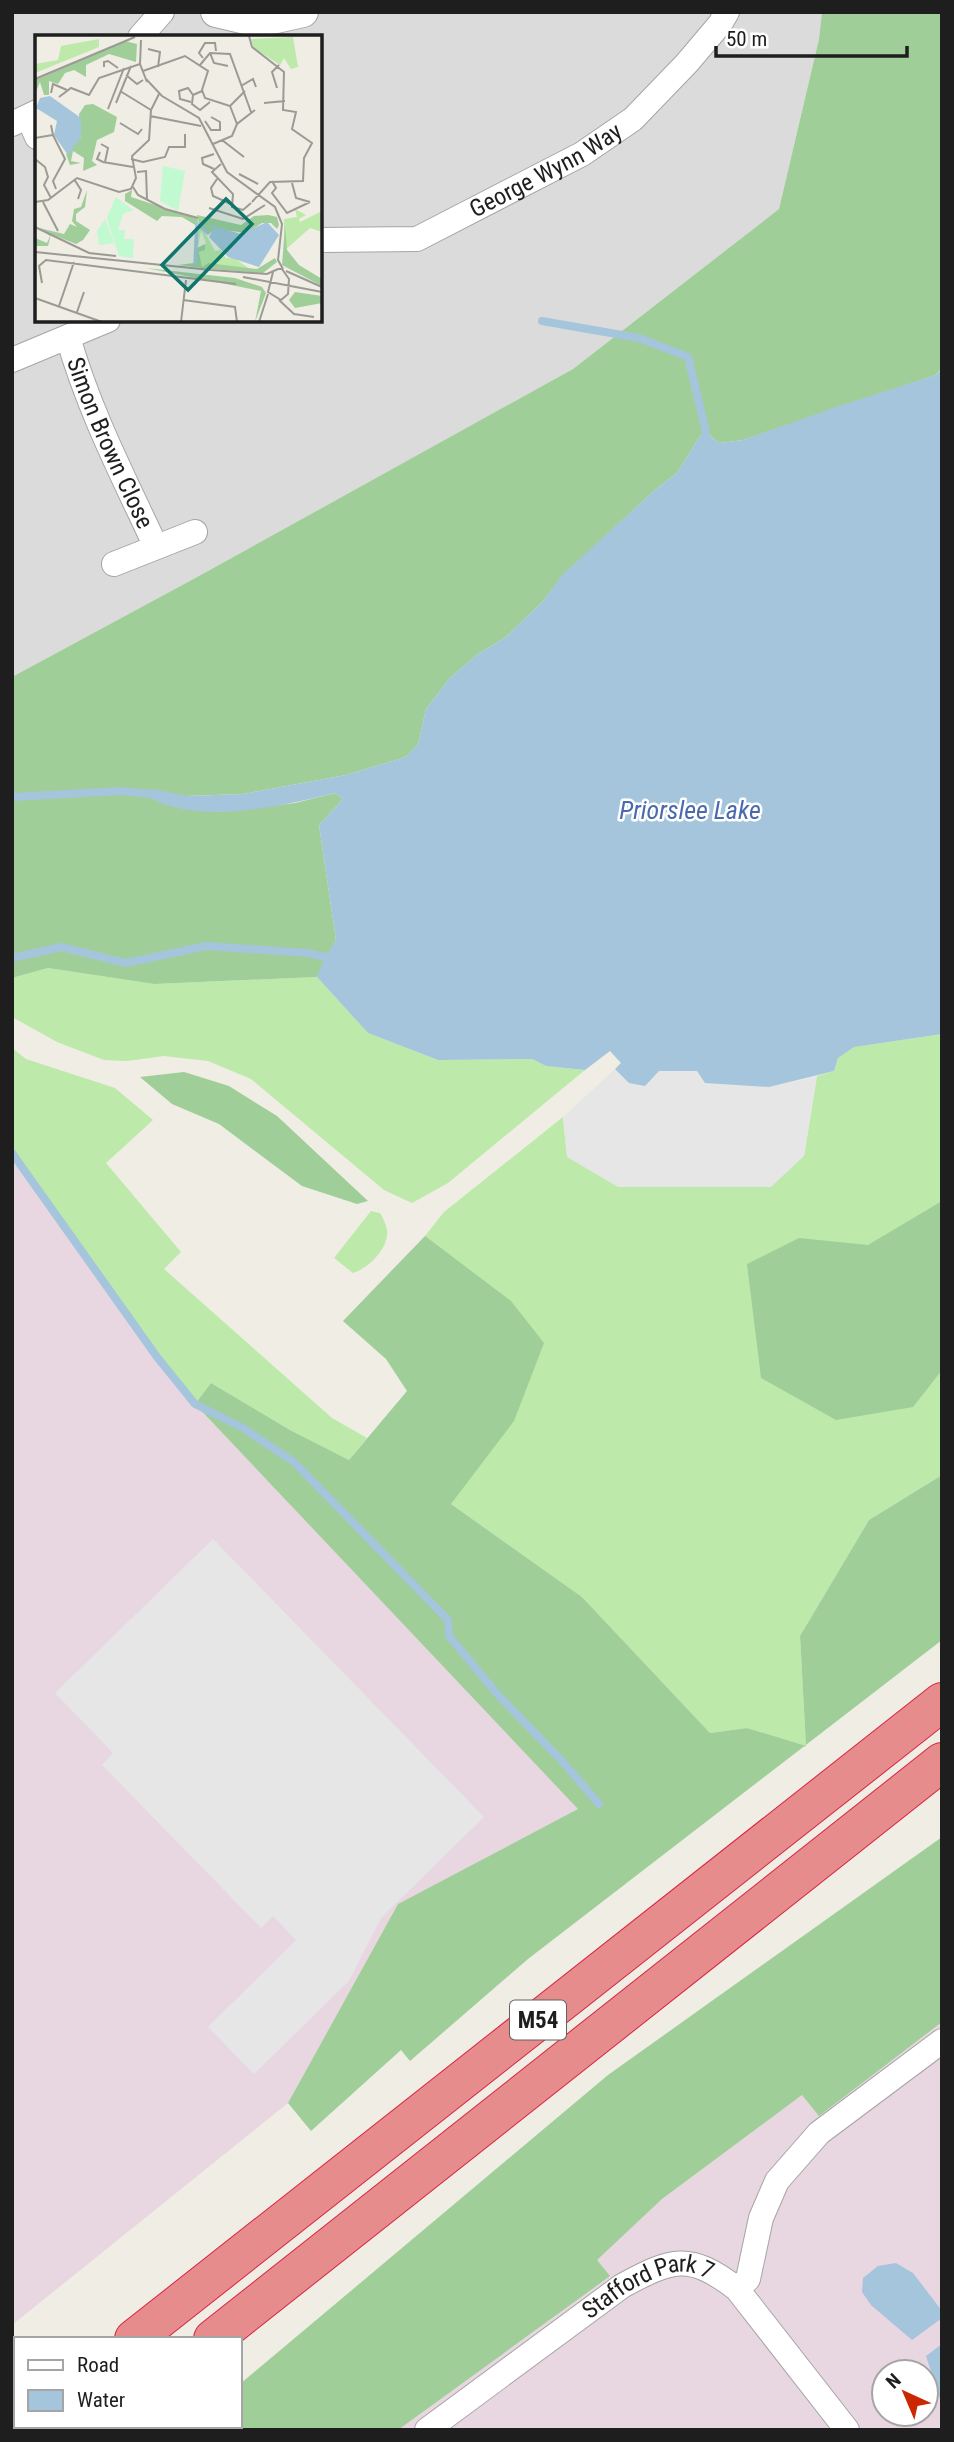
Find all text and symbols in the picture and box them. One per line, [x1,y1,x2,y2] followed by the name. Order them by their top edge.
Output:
[716,14,907,58] scale bar
[726,27,767,51] text: 50 m
[35,35,322,322] inset map
[465,117,627,223] street label: George Wynn Way
[61,354,159,533] street label: Simon Brown Close
[619,795,761,825] water label: Priorslee Lake
[510,2000,566,2039] road number: M54
[577,2249,719,2325] street label: Stafford Park 7
[14,2337,242,2428] legend
[77,2353,119,2377] text: Road
[870,2358,940,2428] north arrow
[881,2369,906,2393] text: N
[77,2388,125,2412] text: Water

